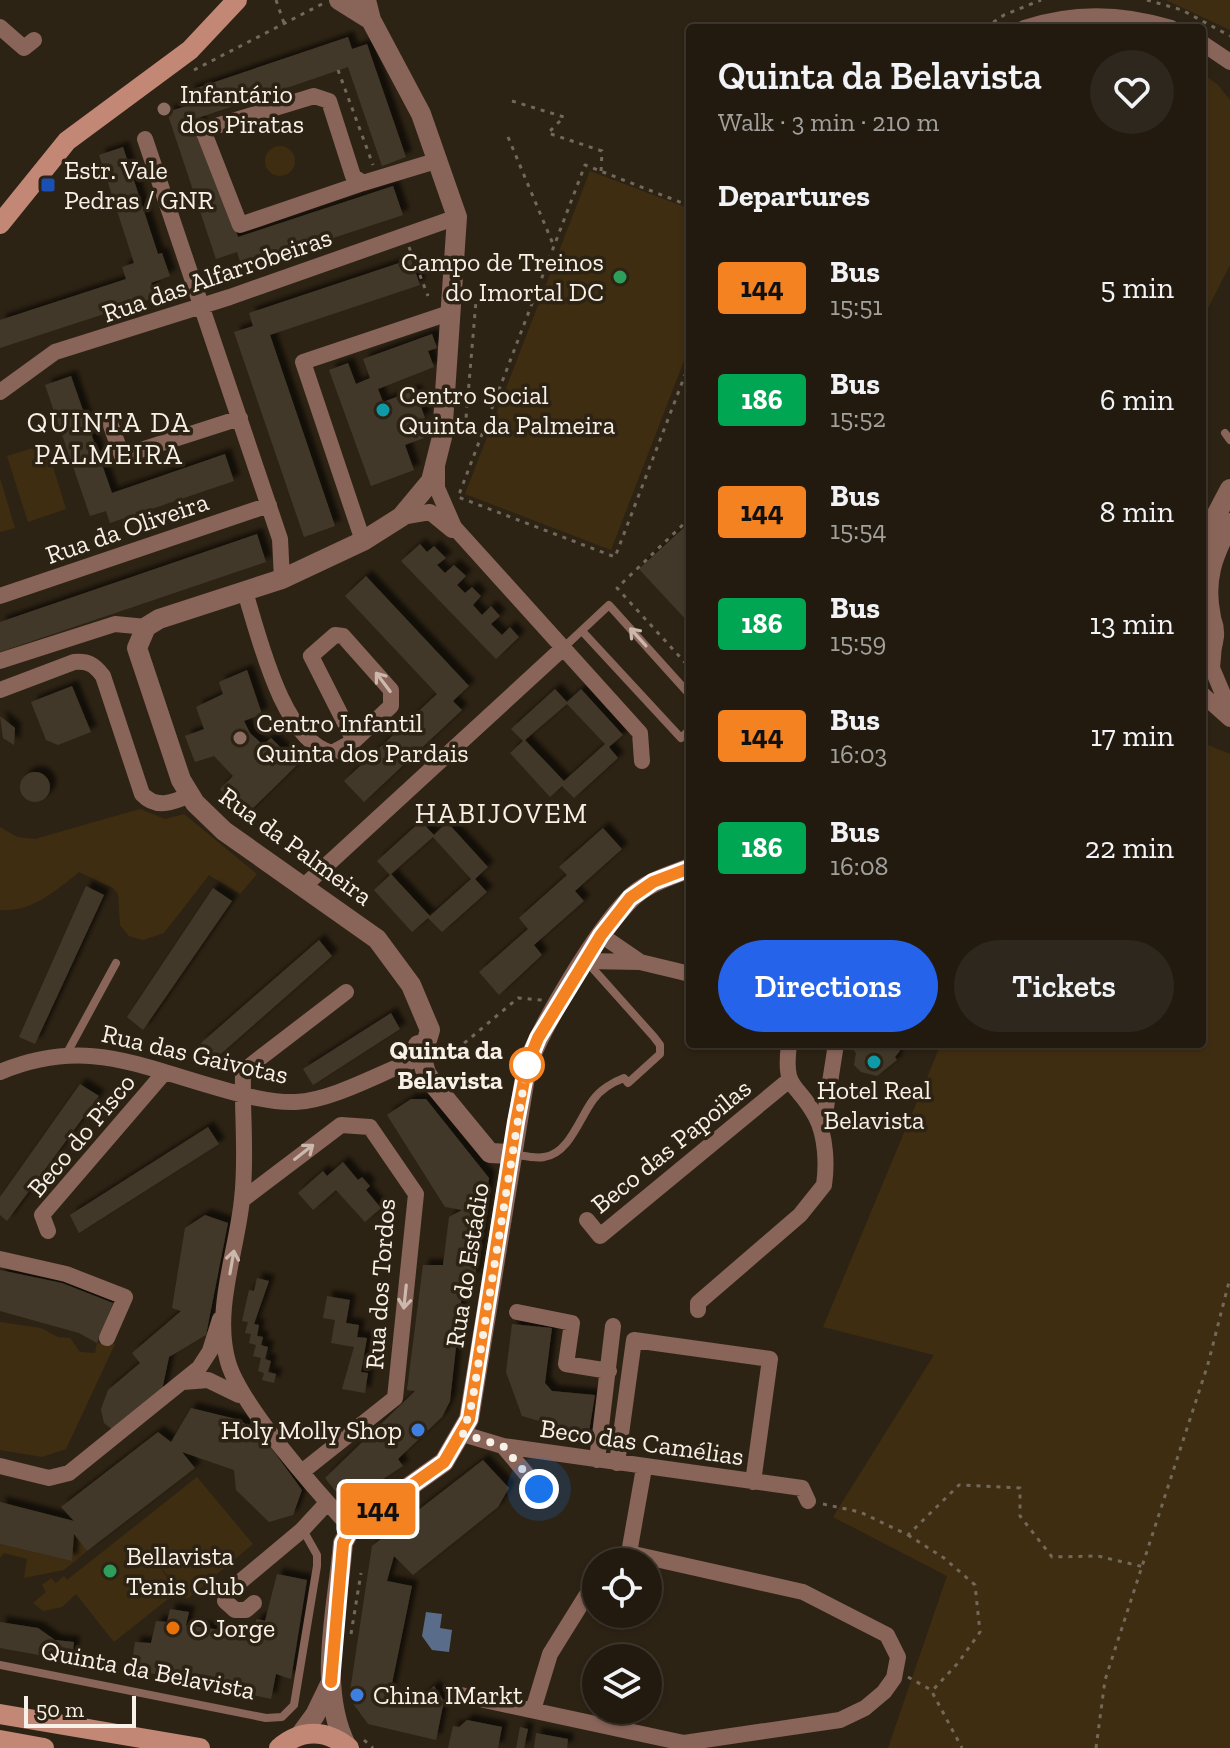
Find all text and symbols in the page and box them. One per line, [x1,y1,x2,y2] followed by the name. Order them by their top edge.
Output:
[1090,50,1174,134] button: heart
[718,53,1042,99] text: Quinta da Belavista
[180,78,304,140] place label: Infantário dos Piratas
[155,100,173,118] marker: Infantário dos Piratas
[718,106,939,138] text: Walk · 3 min · 210 m
[64,154,214,216] place label: Estr. Vale Pedras / GNR
[39,176,57,194] marker: Estr. Vale Pedras / GNR
[718,178,870,214] text: Departures
[98,221,336,329] street label: Rua das Alfarrobeiras
[401,246,604,308] place label: Campo de Treinos do Imortal DC
[830,254,880,290] text: Bus
[611,268,629,286] marker: Campo de Treinos do Imortal DC
[1100,270,1174,306] text: 5 min
[740,271,784,304] text: 144
[830,290,882,322] text: 15:51
[830,366,880,402] text: Bus
[399,379,616,441] place label: Centro Social Quinta da Palmeira
[1100,382,1174,418] text: 6 min
[741,383,783,416] text: 186
[374,401,392,419] marker: Centro Social Quinta da Palmeira
[830,402,886,434] text: 15:52
[27,406,191,471] district label: QUINTA DA PALMEIRA
[830,478,880,514] text: Bus
[41,485,213,571] street label: Rua da Oliveira
[1100,494,1174,530] text: 8 min
[740,495,784,528] text: 144
[830,514,886,546] text: 15:54
[830,590,880,626] text: Bus
[1089,606,1174,642] text: 13 min
[741,607,783,640] text: 186
[830,626,886,658] text: 15:59
[629,627,647,647] one-way arrow
[375,672,392,693] one-way arrow
[830,702,880,738] text: Bus
[256,707,469,769] place label: Centro Infantil Quinta dos Pardais
[1091,718,1174,754] text: 17 min
[740,719,784,752] text: 144
[231,729,249,747] marker: Centro Infantil Quinta dos Pardais
[830,738,887,770] text: 16:03
[213,780,379,913] street label: Rua da Palmeira
[415,797,589,830] district label: HABIJOVEM
[830,814,880,850] text: Bus
[1085,830,1174,866] text: 22 min
[741,831,783,864] text: 186
[830,850,889,882] text: 16:08
[718,940,938,1032] button: Directions
[954,940,1174,1032] button: Tickets
[99,1017,291,1091] street label: Rua das Gaivotas
[390,1034,503,1096] place label: Quinta da Belavista
[510,1048,544,1082] marker: Quinta da Belavista
[865,1053,883,1071] marker: Hotel Real Belavista
[20,1067,142,1203] street label: Beco do Pisco
[585,1072,757,1220] street label: Beco das Papoilas
[817,1074,931,1136] place label: Hotel Real Belavista
[293,1144,314,1161] one-way arrow
[438,1180,496,1350] street label: Rua do Estádio
[358,1197,402,1371] street label: Rua dos Tordos
[225,1250,240,1276] one-way arrow
[398,1283,413,1310] one-way arrow
[538,1412,746,1472] street label: Beco das Camélias
[221,1414,402,1446] place label: Holy Molly Shop
[409,1421,427,1439] marker: Holy Molly Shop
[519,1469,559,1509] your location
[332,1483,424,1535] line badge: 144
[356,1492,400,1525] text: 144
[126,1540,244,1602] place label: Bellavista Tenis Club
[582,1548,662,1724] map controls
[582,1548,662,1628] button: locate
[101,1562,119,1580] marker: Bellavista Tenis Club
[189,1612,275,1644] place label: O Jorge
[164,1619,182,1637] marker: O Jorge
[38,1634,258,1707] street label: Quinta da Belavista
[582,1644,662,1724] button: layers
[373,1679,523,1711] place label: China IMarkt
[348,1686,366,1704] marker: China IMarkt
[24,1692,136,1728] scale bar
[36,1696,84,1723] text: 50 m

